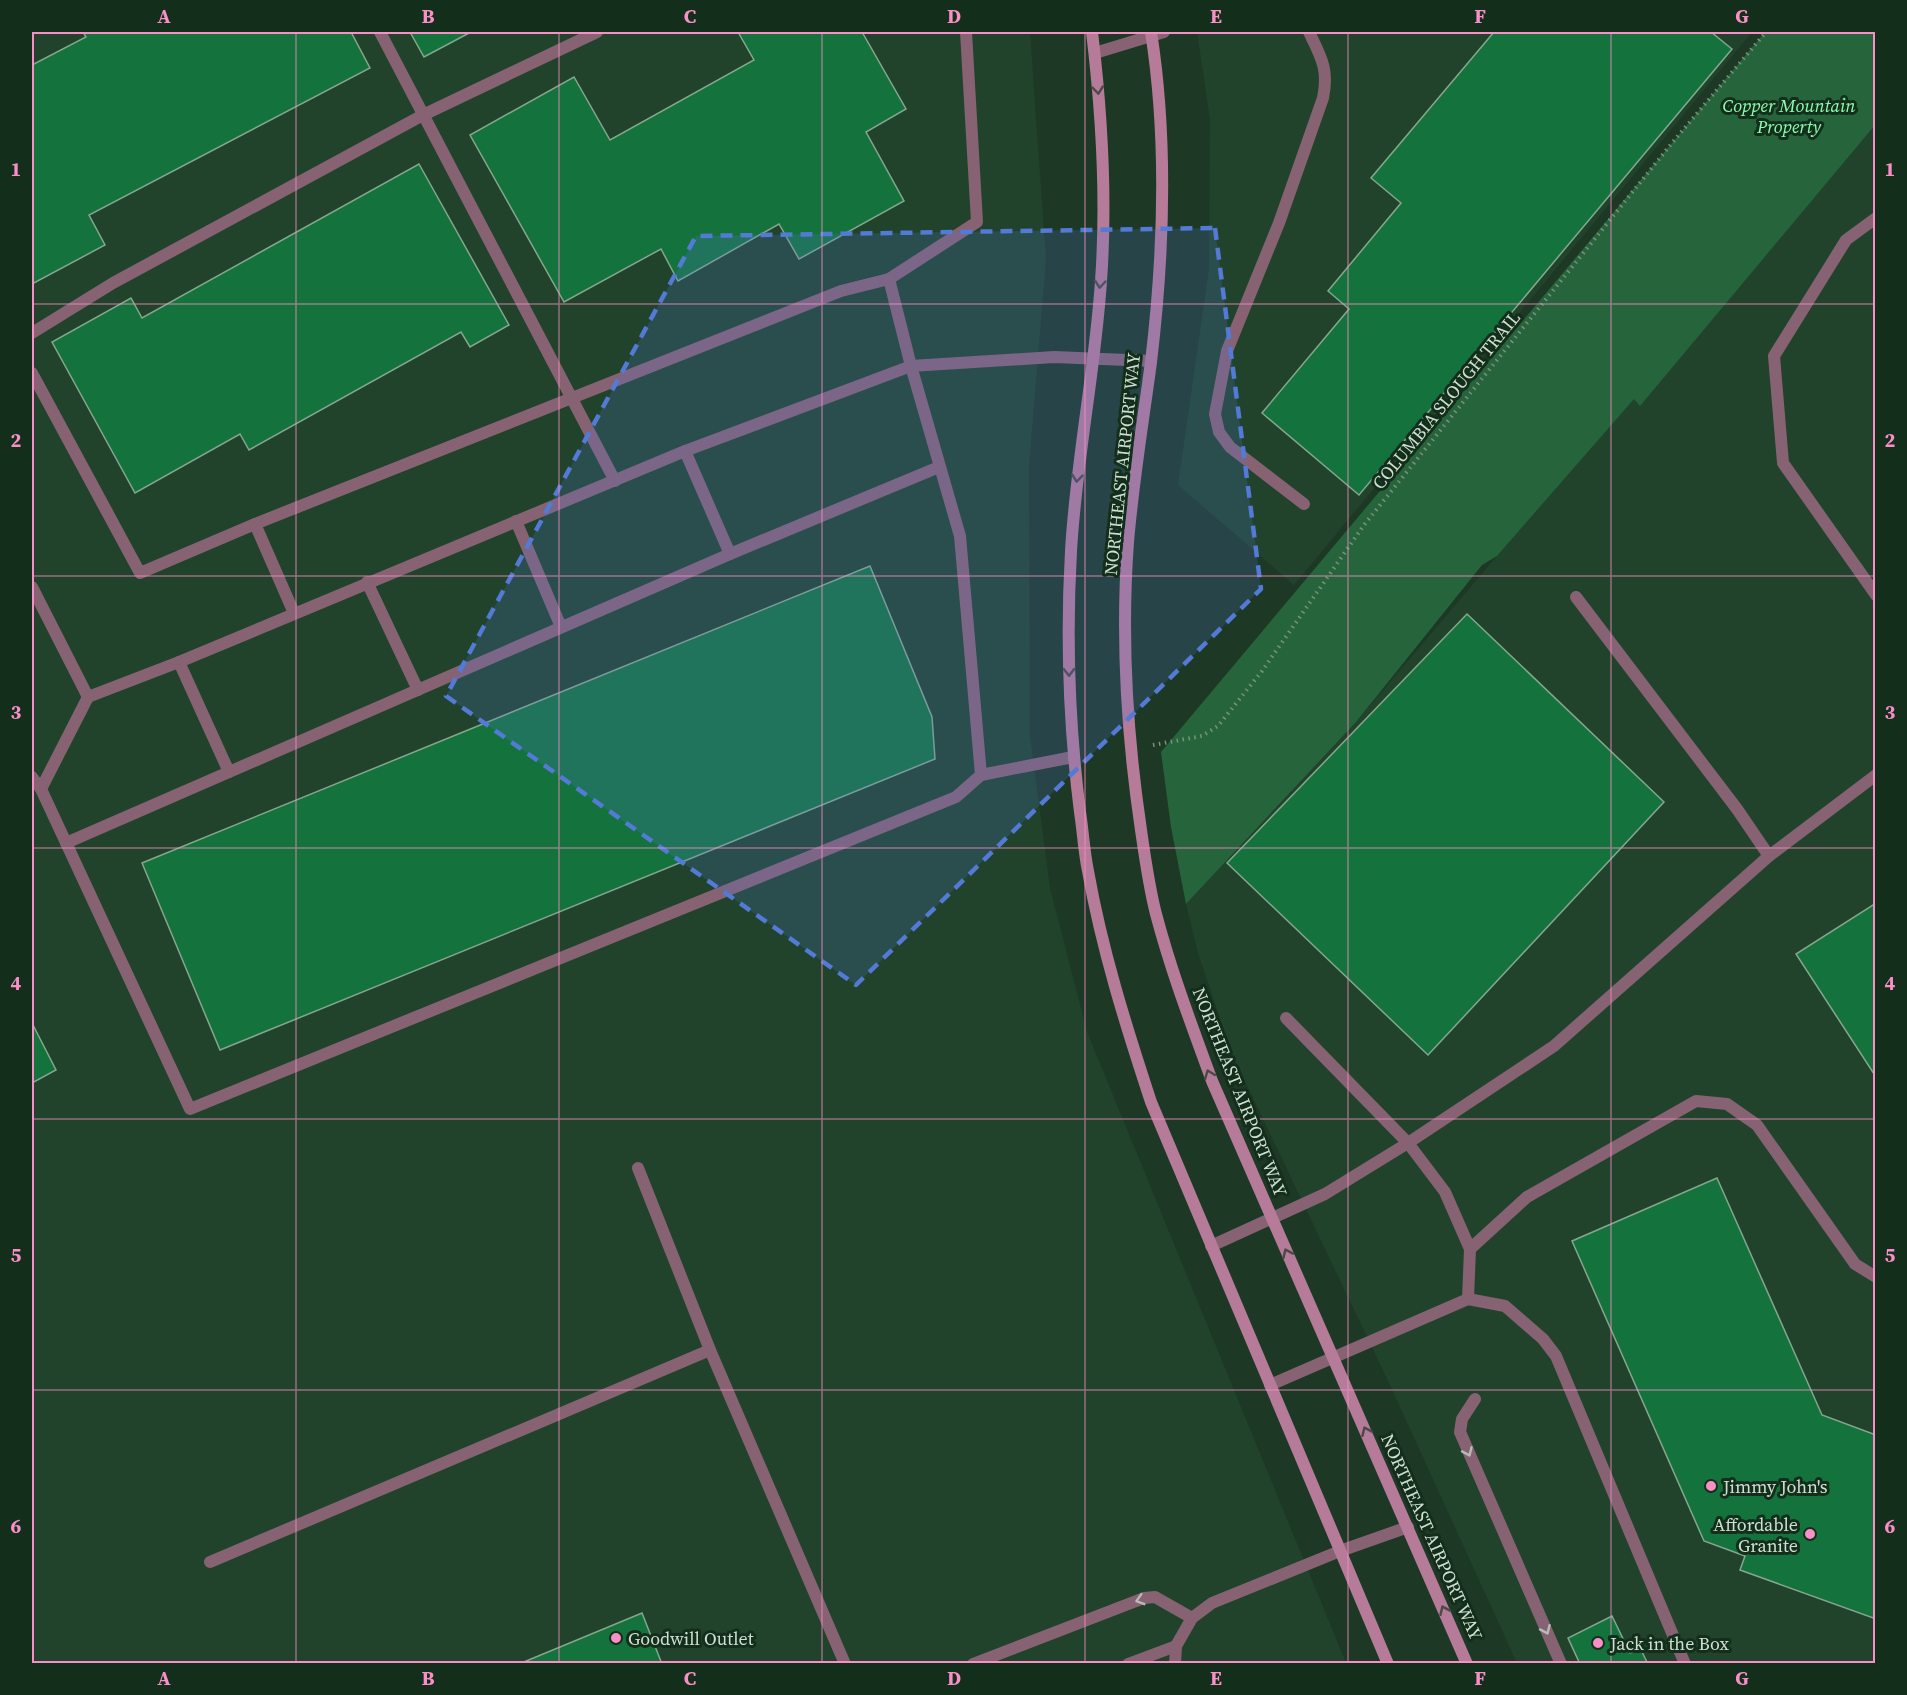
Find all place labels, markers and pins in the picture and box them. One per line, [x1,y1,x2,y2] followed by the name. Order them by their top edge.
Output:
[1722,1474,1828,1499] place label: Jimmy John's
[1704,1479,1718,1493] marker: Jimmy John's
[1713,1512,1798,1558] place label: Affordable Granite
[1803,1527,1817,1541] marker: Affordable Granite
[628,1626,754,1651] place label: Goodwill Outlet
[609,1631,623,1645] marker: Goodwill Outlet
[1609,1631,1729,1656] place label: Jack in the Box
[1591,1636,1605,1650] marker: Jack in the Box

